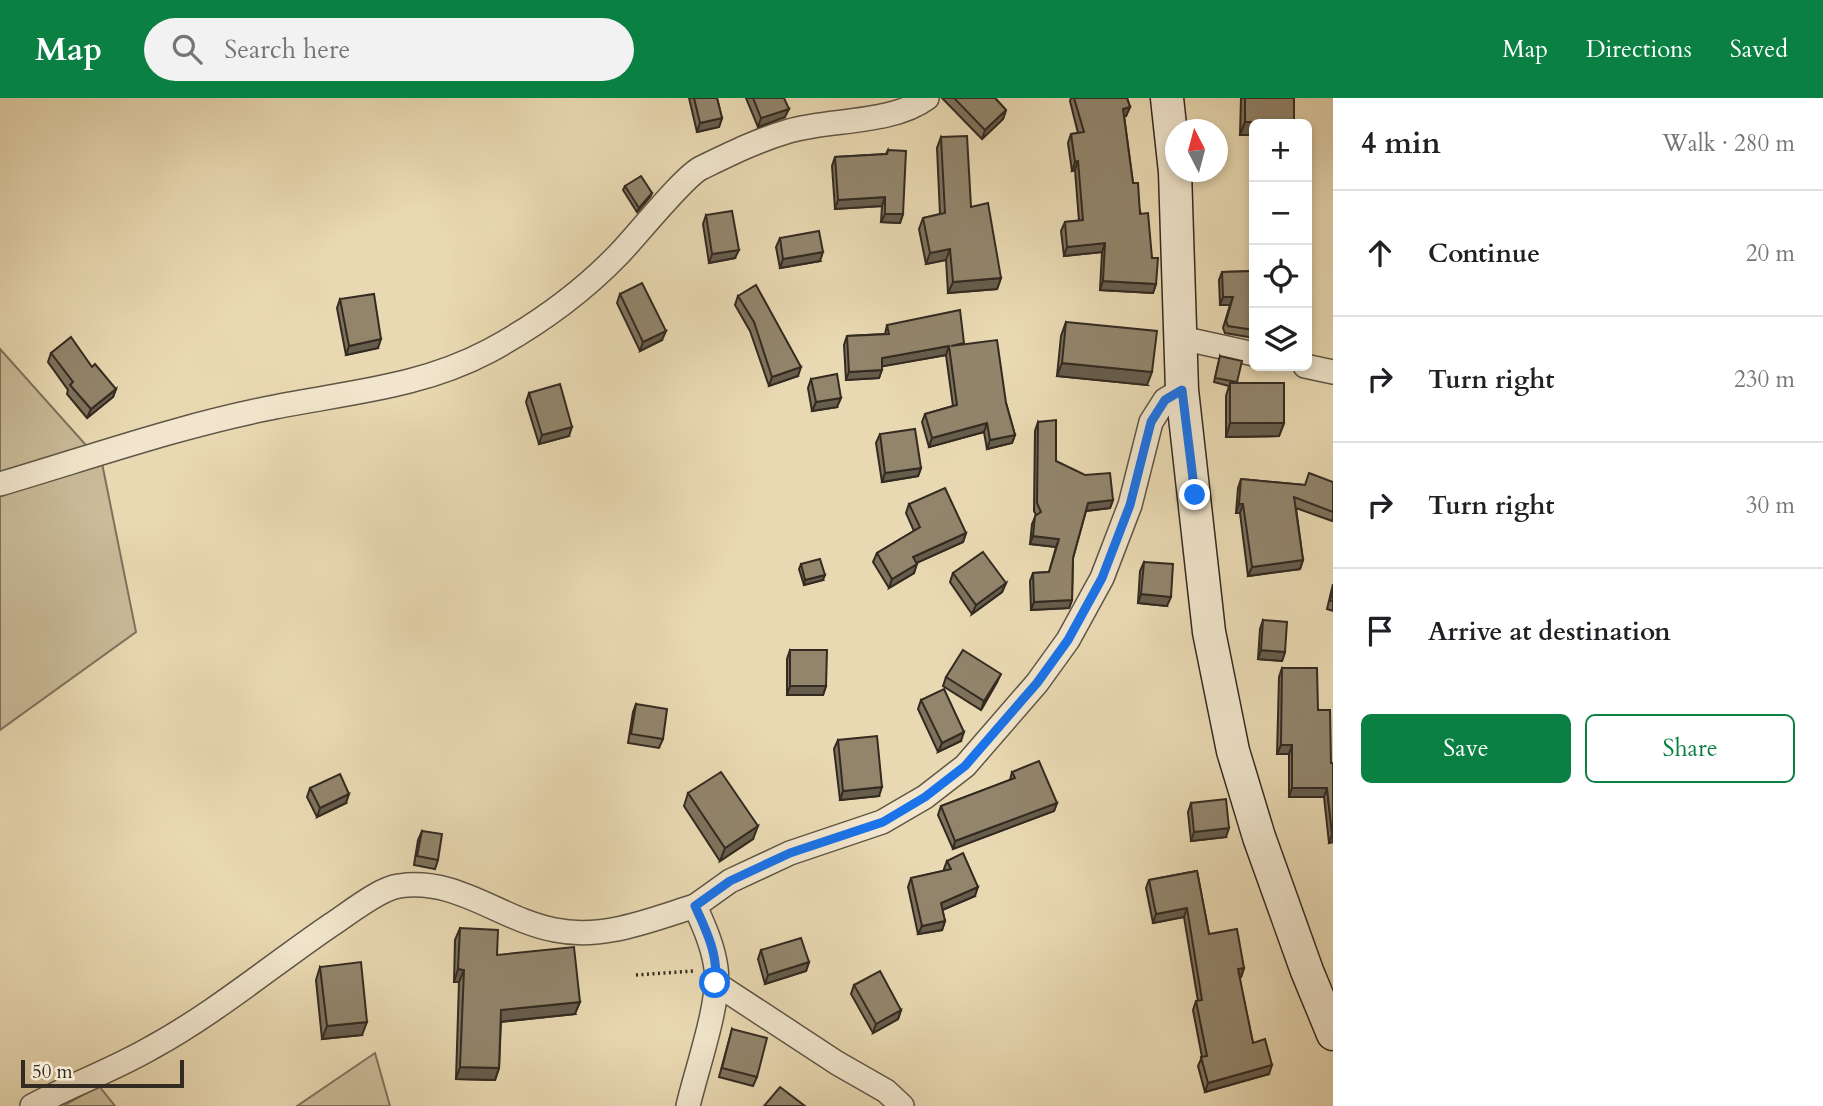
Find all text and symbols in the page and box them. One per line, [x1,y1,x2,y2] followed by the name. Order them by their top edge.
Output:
[144,18,634,81] search box
[35,27,102,72] text: Map
[168,30,206,68] icon: search
[224,32,350,67] text: Search here
[1502,33,1548,66] text: Map
[1586,33,1692,66] text: Directions
[1730,33,1788,66] text: Saved
[1165,119,1228,182] north arrow
[1249,119,1312,371] map controls
[1249,119,1312,182] button: +
[1361,123,1441,164] text: 4 min
[1662,128,1795,159] text: Walk · 280 m
[1249,182,1312,245] button: −
[1361,234,1399,272] icon: ahead
[1428,236,1540,271] text: Continue
[1746,238,1795,269] text: 20 m
[1249,245,1312,308] button: locate
[1249,308,1312,371] button: layers
[1361,360,1399,398] icon: right
[1428,362,1555,397] text: Turn right
[1734,364,1795,395] text: 230 m
[1179,479,1210,510] route end
[1361,486,1399,524] icon: right
[1428,488,1555,523] text: Turn right
[1746,490,1795,521] text: 30 m
[1361,612,1399,650] icon: arrive
[1428,614,1671,649] text: Arrive at destination
[1361,714,1571,783] button: Save
[1585,714,1795,783] button: Share
[699,967,730,998] route start
[21,1057,184,1089] scale bar
[32,1059,73,1085] text: 50 m

